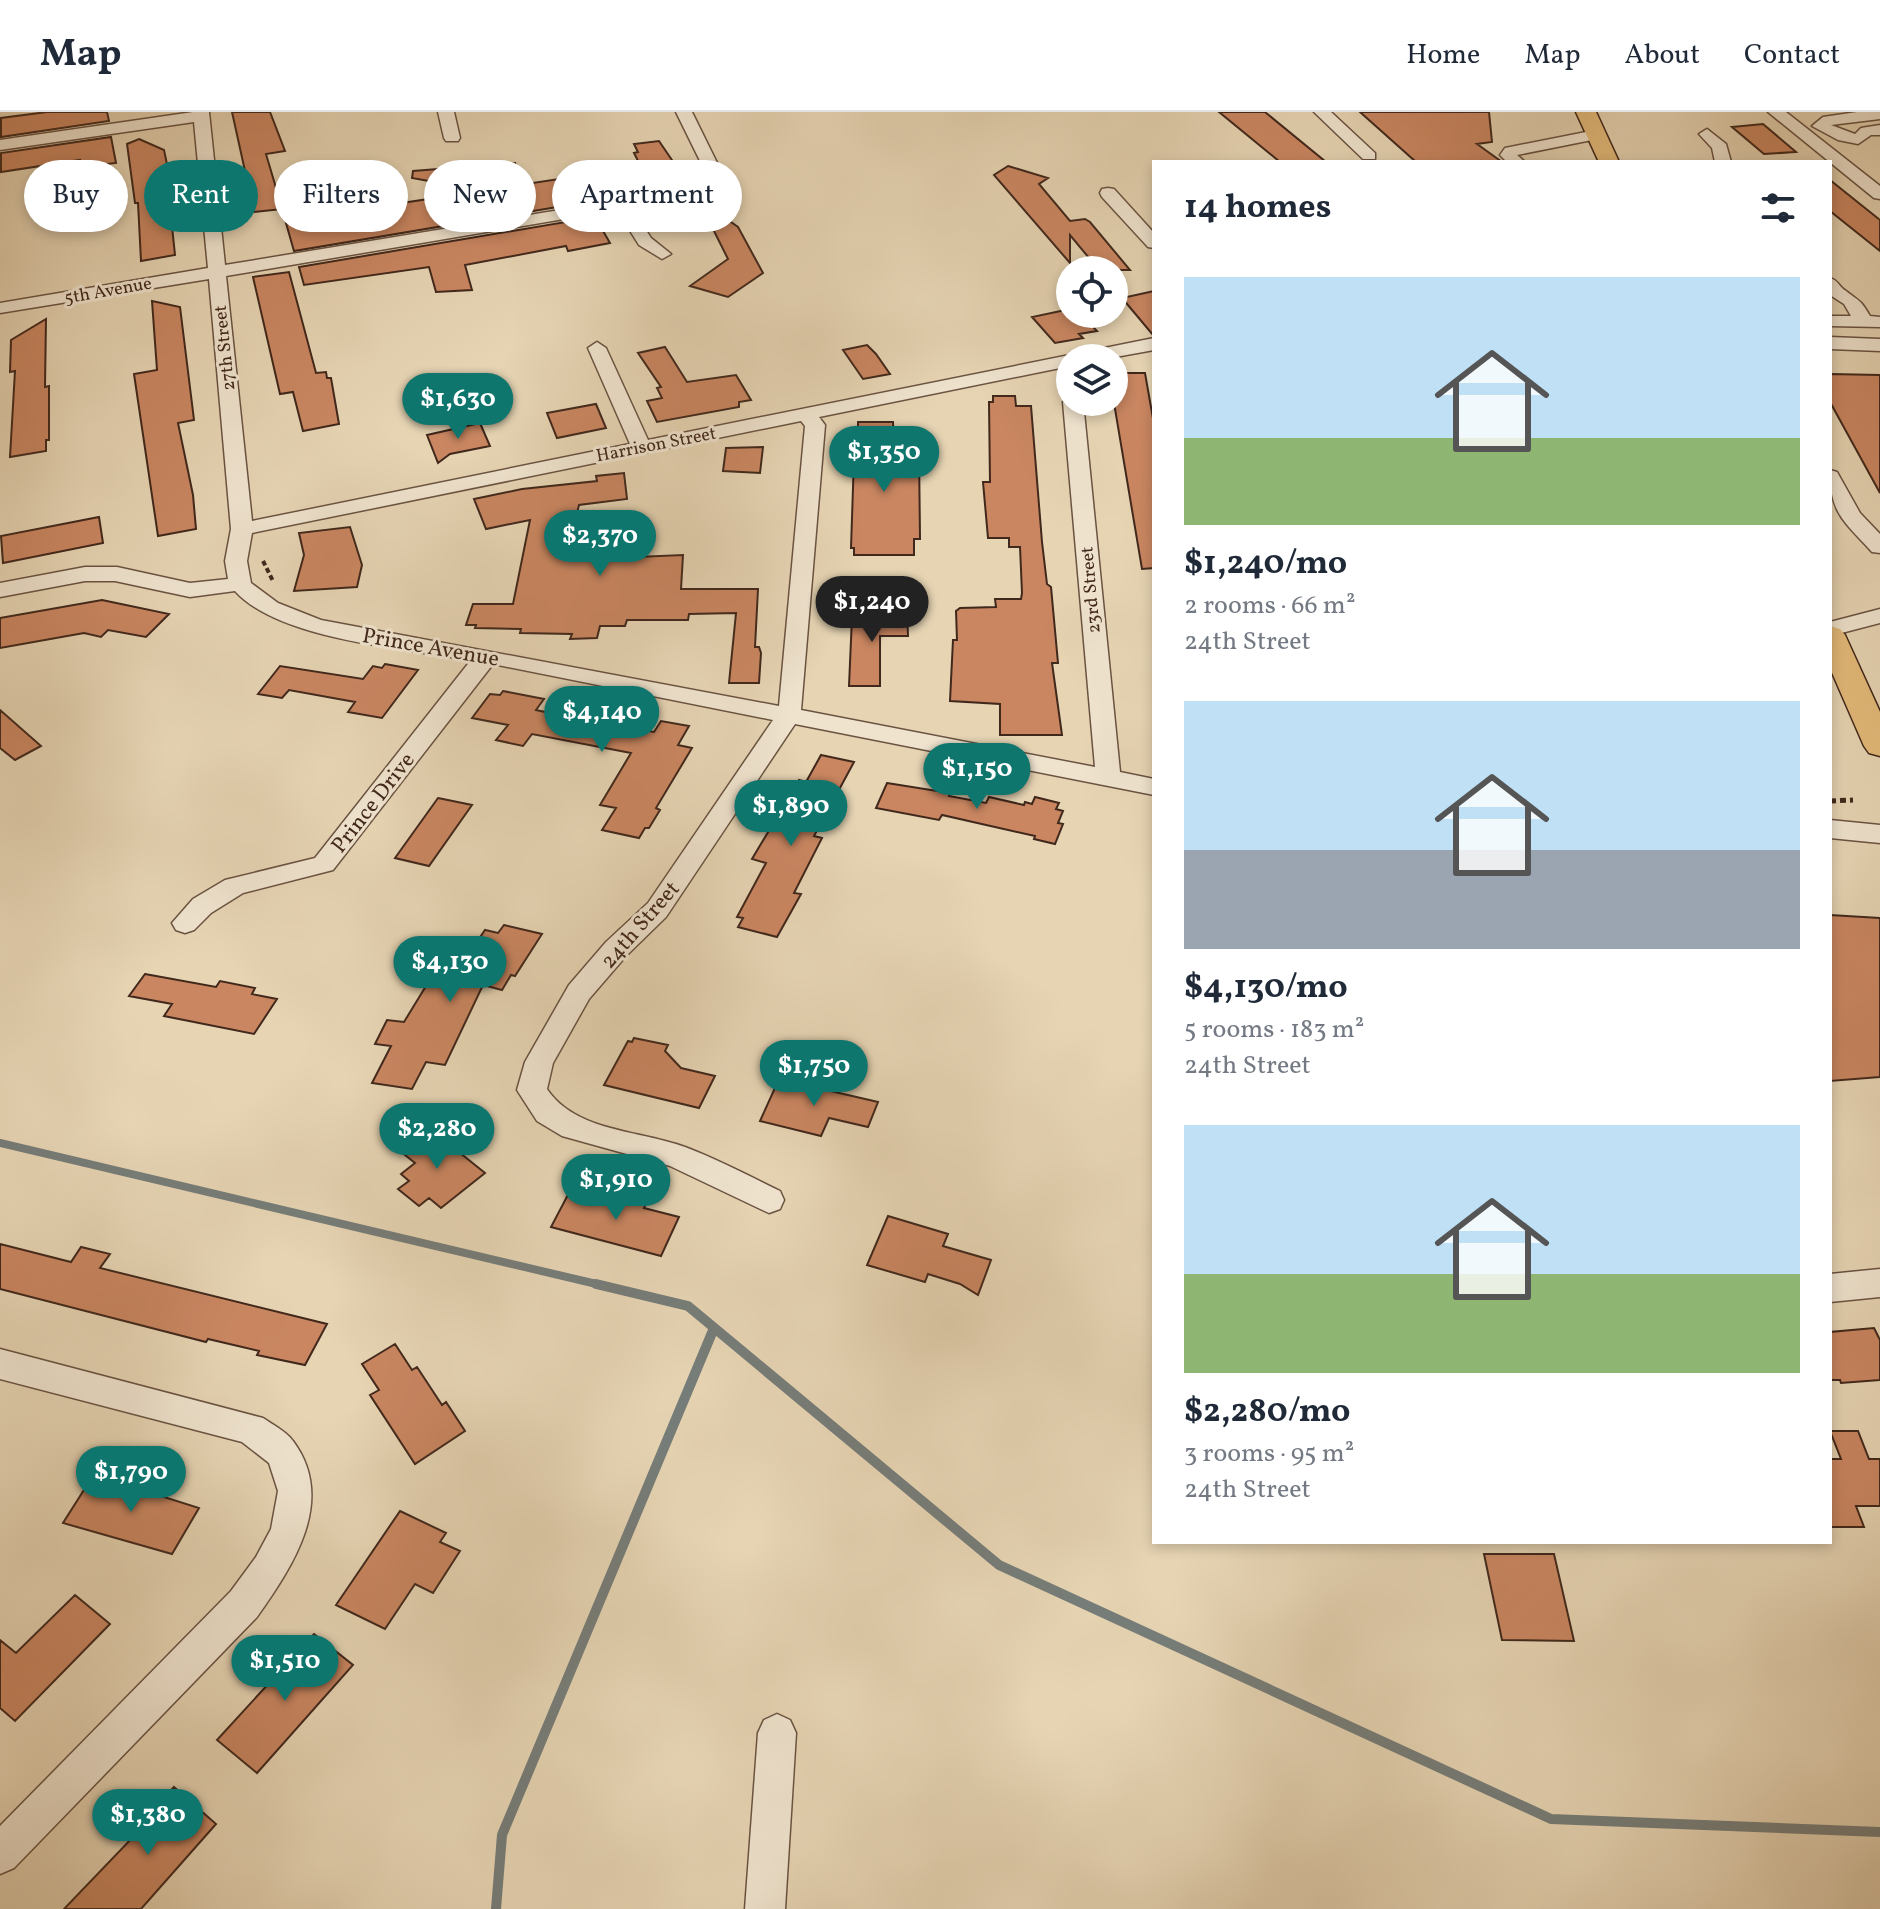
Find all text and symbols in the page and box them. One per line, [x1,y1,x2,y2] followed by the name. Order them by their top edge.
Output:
[40,29,121,82] text: Map
[1406,36,1480,75] text: Home
[1524,36,1580,75] text: Map
[1624,36,1700,75] text: About
[1744,36,1840,75] text: Contact
[24,160,128,232] chip: Buy
[144,160,258,232] chip: Rent
[274,160,408,232] chip: Filters
[424,160,536,232] chip: New
[552,160,742,232] chip: Apartment
[1184,185,1331,232] text: 14 homes
[1756,186,1800,230] icon: filters
[1056,256,1128,416] map controls
[1056,256,1128,328] button: locate
[63,272,154,311] street label: 5th Avenue
[209,304,242,392] street label: 27th Street
[1420,329,1564,473] icon: home
[1056,344,1128,416] button: layers
[393,373,523,441] pin: $1,630
[420,381,496,417] text: $1,630
[594,422,718,469] street label: Harrison Street
[819,426,949,494] pin: $1,350
[847,434,921,470] text: $1,350
[535,510,665,578] pin: $2,370
[562,518,638,554] text: $2,370
[1184,541,1347,588] text: $1,240/mo
[1075,546,1108,634] street label: 23rd Street
[807,576,937,644] pin: $1,240
[834,584,910,620] text: $1,240
[1184,588,1356,624] text: 2 rooms · 66 m²
[360,621,501,676] street label: Prince Avenue
[1184,624,1311,660] text: 24th Street
[537,686,667,754] pin: $4,140
[562,694,642,730] text: $4,140
[912,743,1042,811] pin: $1,150
[325,747,423,860] street label: Prince Drive
[941,751,1013,787] text: $1,150
[1420,753,1564,897] icon: home
[726,780,856,848] pin: $1,890
[752,788,830,824] text: $1,890
[594,875,688,976] street label: 24th Street
[385,936,515,1004] pin: $4,130
[411,944,489,980] text: $4,130
[1184,965,1348,1012] text: $4,130/mo
[1184,1012,1364,1048] text: 5 rooms · 183 m²
[749,1040,879,1108] pin: $1,750
[778,1048,850,1084] text: $1,750
[1184,1048,1311,1084] text: 24th Street
[372,1103,502,1171] pin: $2,280
[397,1111,477,1147] text: $2,280
[551,1154,681,1222] pin: $1,910
[579,1162,653,1198] text: $1,910
[1420,1177,1564,1321] icon: home
[1184,1389,1350,1436] text: $2,280/mo
[1184,1436,1354,1472] text: 3 rooms · 95 m²
[66,1446,196,1514] pin: $1,790
[94,1454,168,1490] text: $1,790
[1184,1472,1311,1508] text: 24th Street
[220,1635,350,1703] pin: $1,510
[249,1643,321,1679] text: $1,510
[83,1789,213,1857] pin: $1,380
[110,1797,186,1833] text: $1,380

